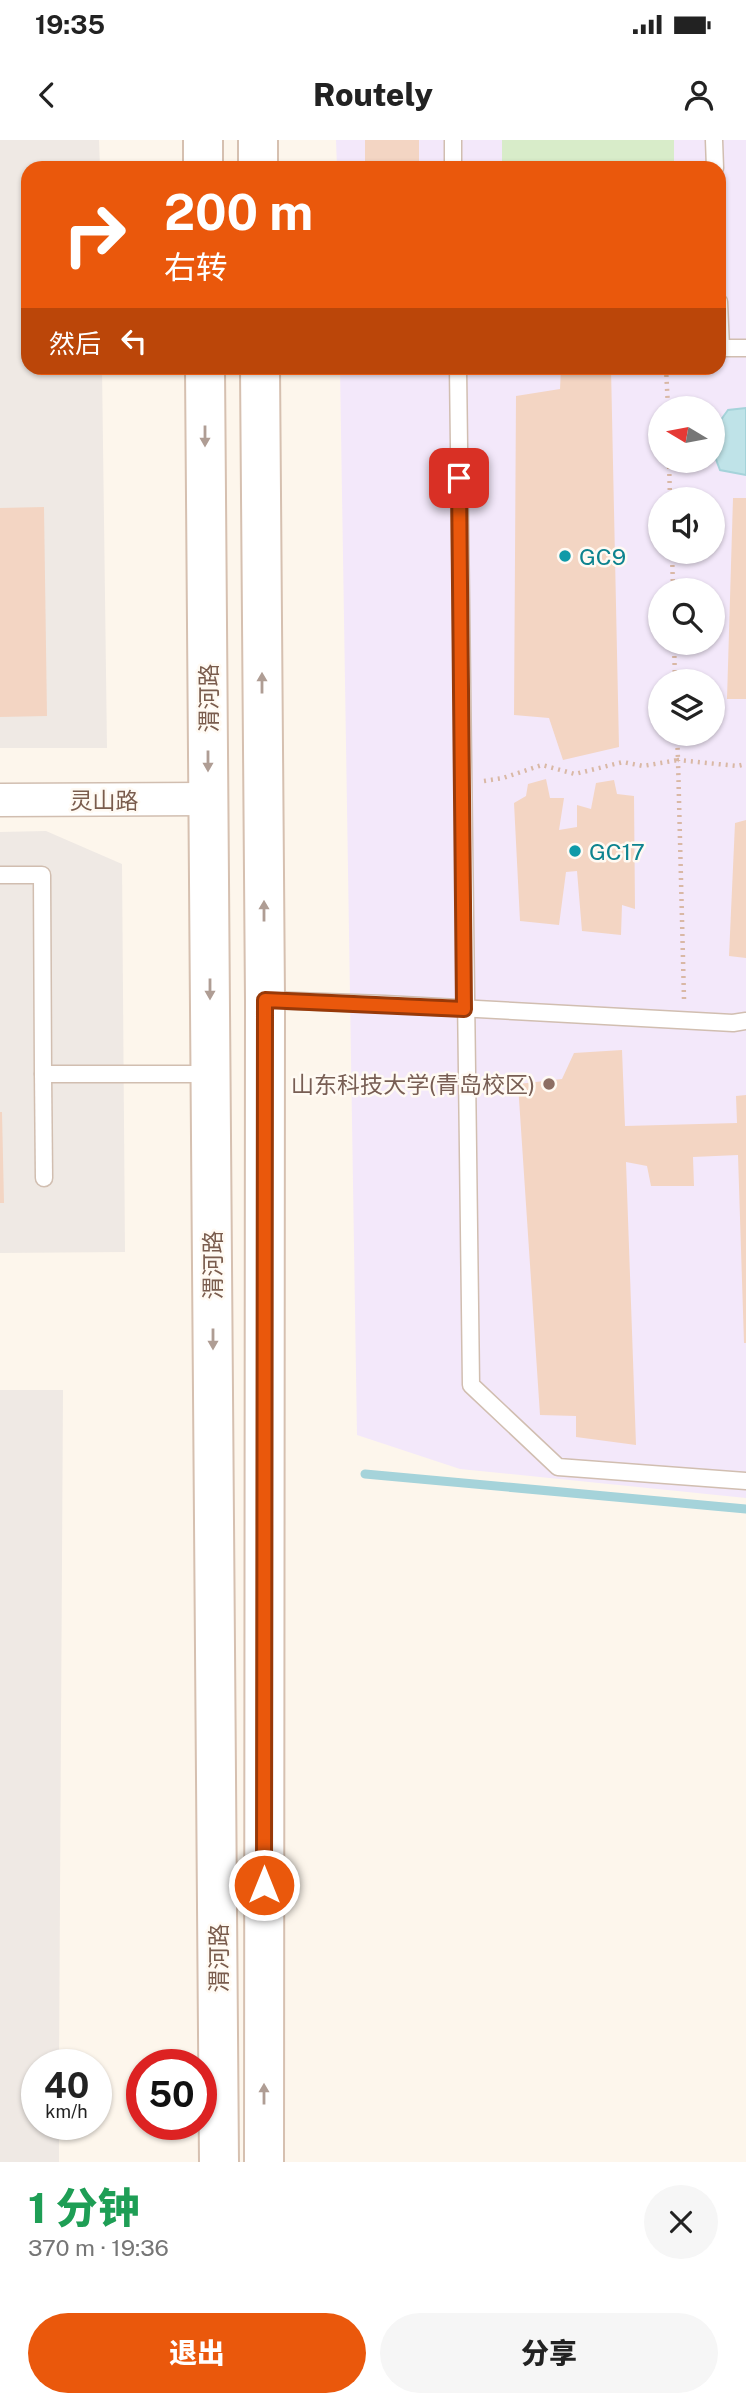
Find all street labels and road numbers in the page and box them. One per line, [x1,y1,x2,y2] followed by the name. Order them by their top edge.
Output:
[195,664,222,733] street label: 渭河路
[70,787,139,814] street label: 灵山路
[199,1231,226,1300] street label: 渭河路
[205,1924,232,1993] street label: 渭河路

